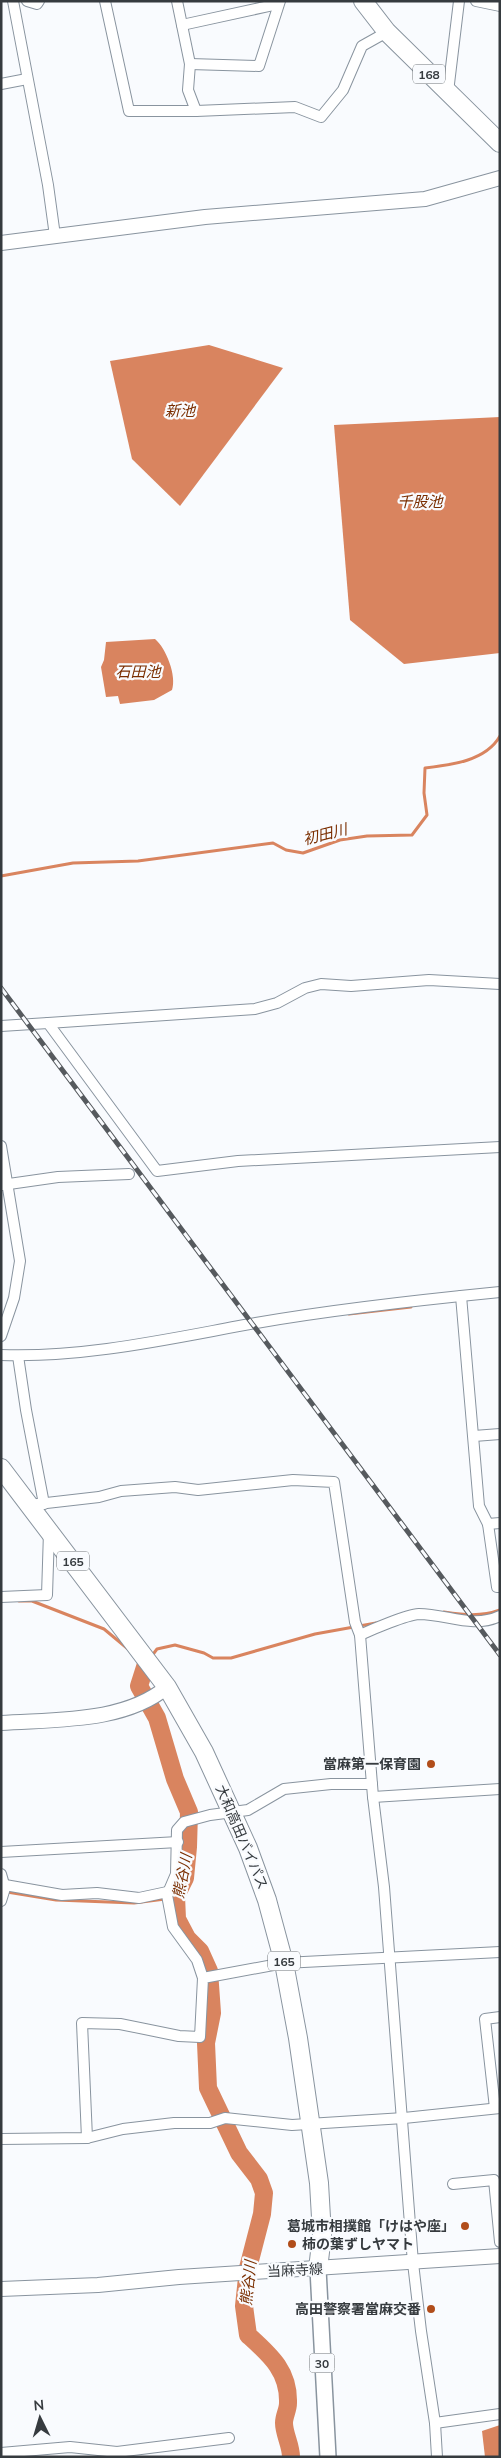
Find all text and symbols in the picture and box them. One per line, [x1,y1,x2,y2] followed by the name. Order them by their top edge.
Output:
[413,64,445,84] road number: 168
[165,401,197,420] water label: 新池
[397,492,444,511] water label: 千股池
[115,662,162,681] water label: 石田池
[301,819,351,849] water label: 初田川
[57,1552,89,1570] road number: 165
[323,1755,421,1773] place label: 當麻第一保育園
[425,1758,437,1770] marker: 當麻第一保育園
[212,1782,272,1892] street label: 大和高田バイパス
[168,1850,196,1900] water label: 熊谷川
[268,1952,300,1970] road number: 165
[287,2217,455,2235] place label: 葛城市相撲館「けはや座」
[459,2220,471,2232] marker: 葛城市相撲館「けはや座」
[302,2235,414,2253] place label: 柿の葉ずしヤマト
[286,2238,298,2250] marker: 柿の葉ずしヤマト
[236,2258,260,2306] water label: 熊谷川
[267,2260,323,2280] street label: 当麻寺線
[295,2300,421,2318] place label: 高田警察署當麻交番
[425,2303,437,2315] marker: 高田警察署當麻交番
[310,2354,334,2372] road number: 30
[15,2393,65,2443] north arrow
[33,2396,45,2414] text: N

